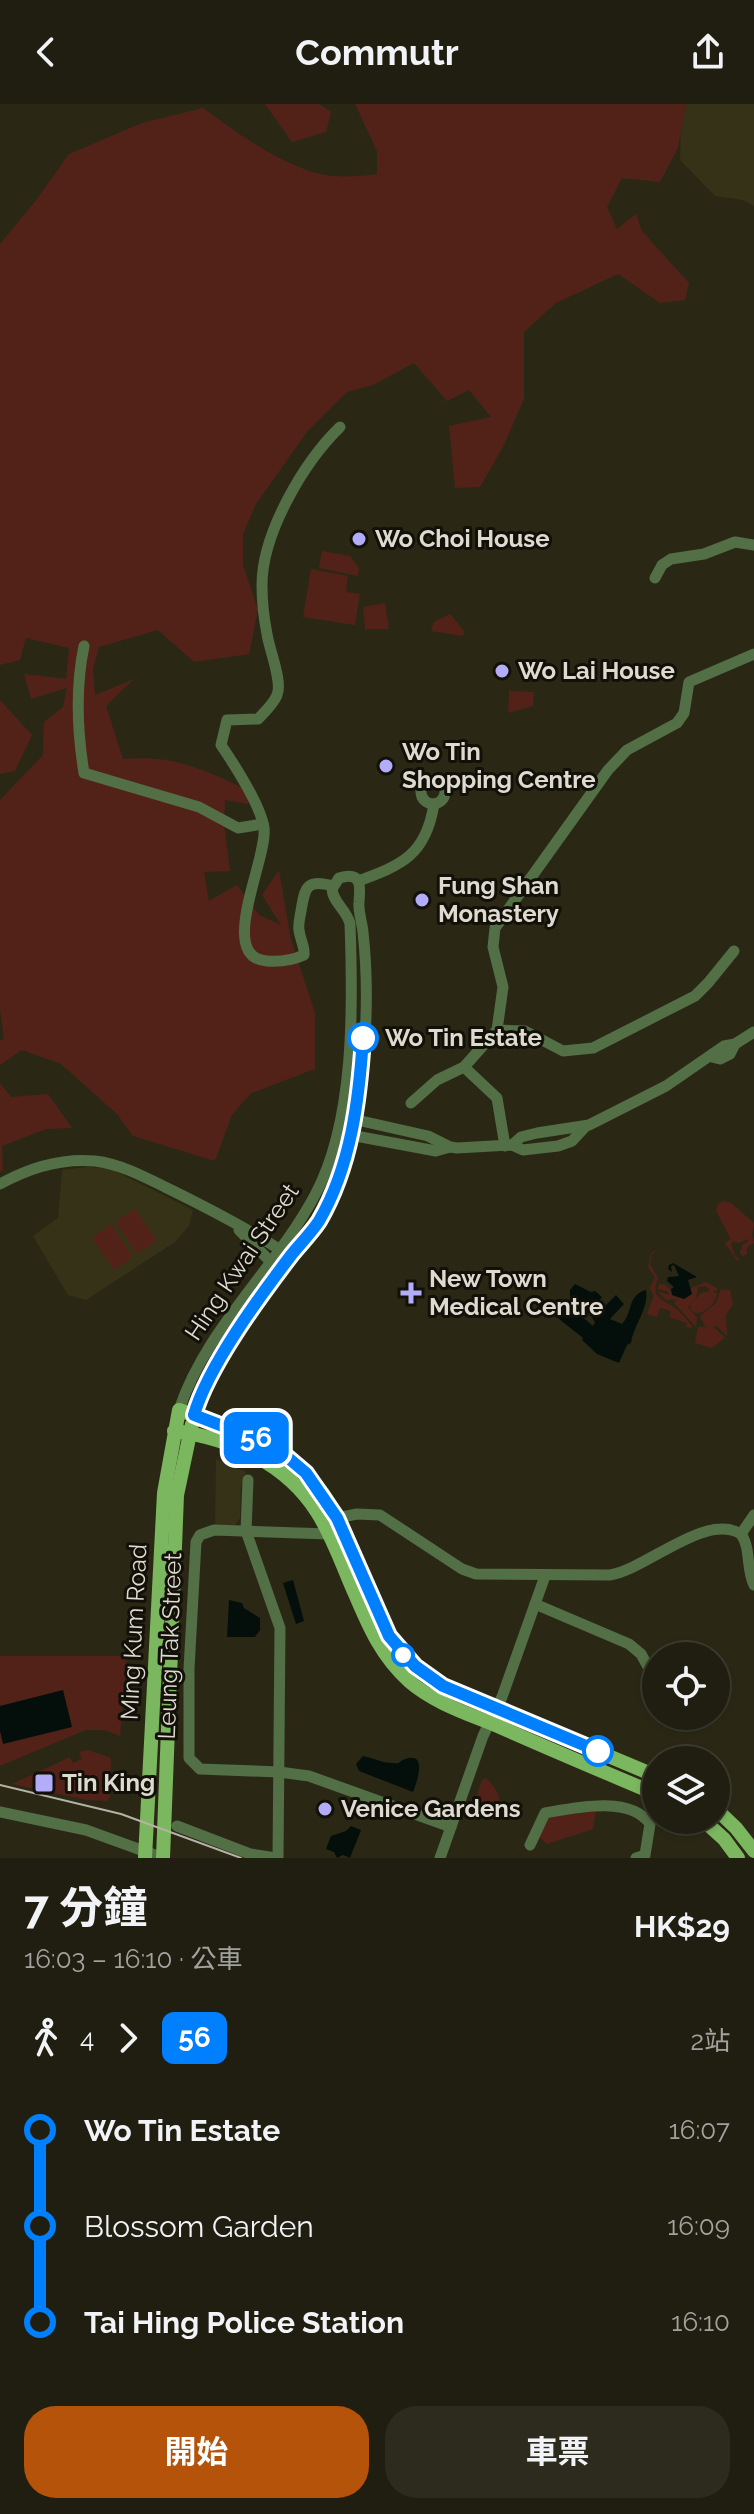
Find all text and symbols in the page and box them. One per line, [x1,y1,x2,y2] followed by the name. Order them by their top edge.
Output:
[24,30,68,74] icon: back
[686,30,730,74] icon: share
[295,31,459,73] text: Commutr
[375,524,550,553] place label: Wo Choi House
[350,530,368,548] marker: Wo Choi House
[518,656,675,685] place label: Wo Lai House
[493,662,511,680] marker: Wo Lai House
[402,737,596,794] place label: Wo Tin Shopping Centre
[377,757,395,775] marker: Wo Tin Shopping Centre
[438,871,559,928] place label: Fung Shan Monastery
[413,891,431,909] marker: Fung Shan Monastery
[348,1023,378,1053] marker: Wo Tin Estate
[385,1023,542,1052] place label: Wo Tin Estate
[178,1178,305,1346] street label: Hing Kwai Street
[429,1264,604,1321] place label: New Town Medical Centre
[400,1282,422,1304] marker: New Town Medical Centre
[220,1412,292,1464] line badge: 56
[240,1421,272,1454] text: 56
[114,1543,153,1721] street label: Ming Kum Road
[152,1552,187,1740] street label: Leung Tak Street
[642,1642,730,1834] map controls
[642,1642,730,1730] button: locate
[392,1644,414,1666] unlabelled marker
[583,1736,613,1766] unlabelled marker
[642,1746,730,1834] button: layers
[62,1768,155,1797] place label: Tin King
[33,1772,55,1794] marker: Tin King
[341,1794,521,1823] place label: Venice Gardens
[316,1800,334,1818] marker: Venice Gardens
[24,1882,147,1933] text: 7 分鐘
[634,1909,730,1944] text: HK$29
[24,1944,242,1974] text: 16:03 – 16:10 · 公車
[24,2016,68,2060] icon: walk
[106,2016,150,2060] icon: forward
[178,2021,211,2054] text: 56
[80,2023,94,2053] text: 4
[690,2026,730,2056] text: 2站
[84,2113,280,2148] text: Wo Tin Estate
[669,2115,730,2145] text: 16:07
[84,2209,314,2244] text: Blossom Garden
[667,2211,730,2241] text: 16:09
[84,2305,404,2340] text: Tai Hing Police Station
[671,2307,730,2337] text: 16:10
[24,2406,369,2498] button: 開始
[385,2406,730,2498] button: 車票

